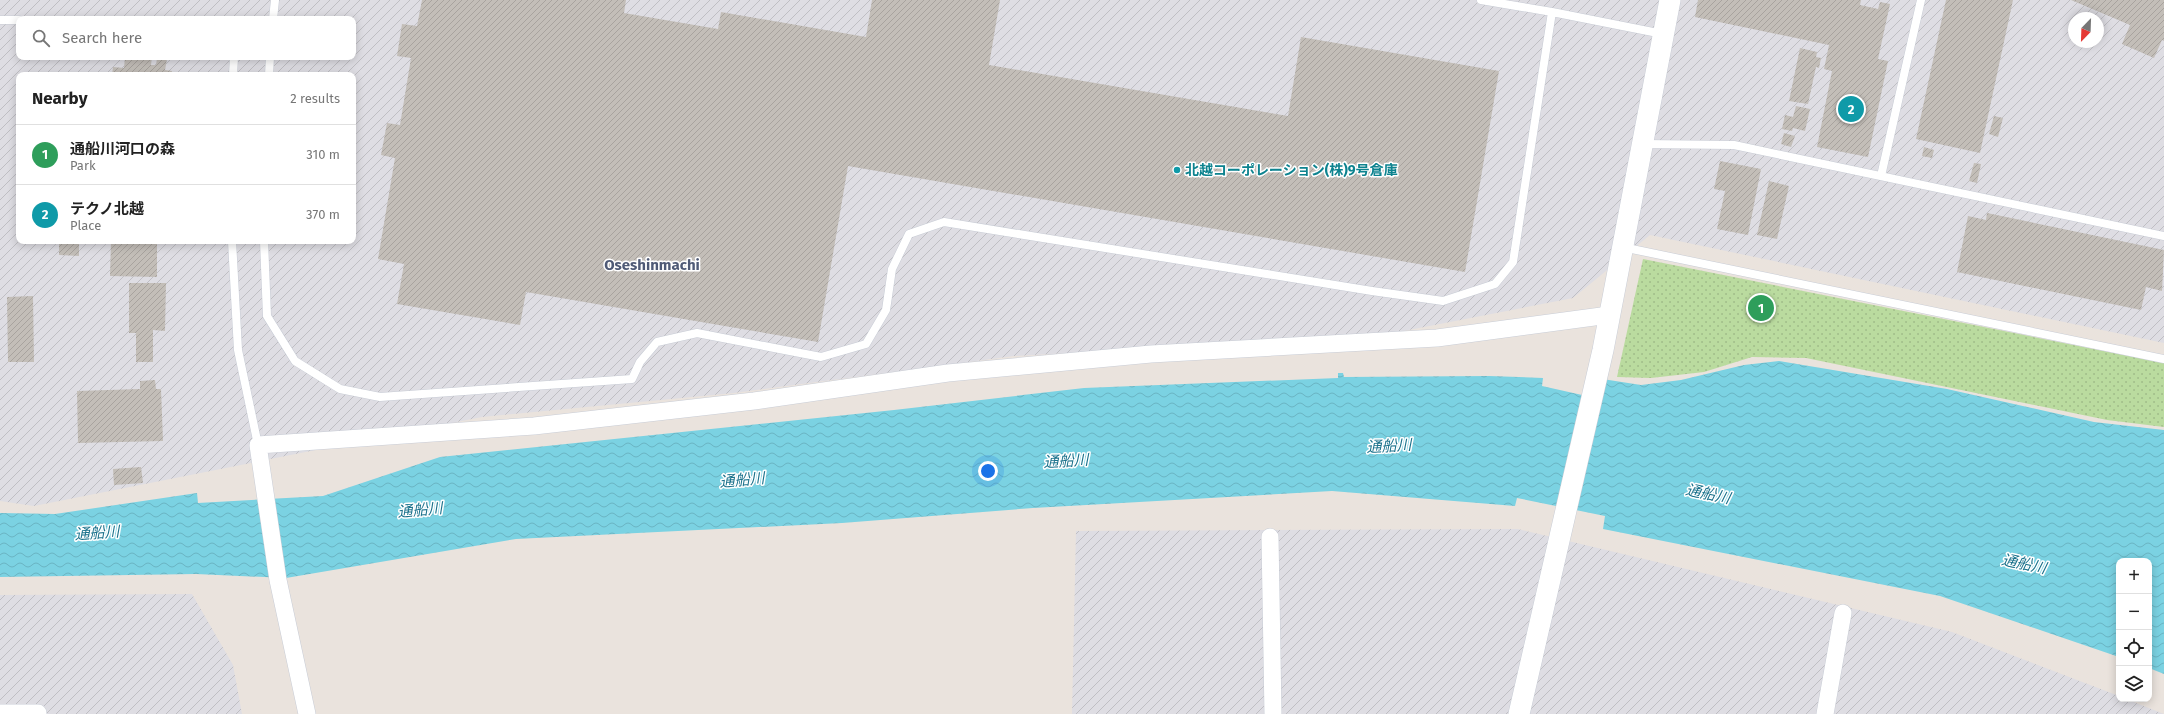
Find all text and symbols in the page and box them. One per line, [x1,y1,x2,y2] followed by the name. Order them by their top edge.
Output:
[2068,12,2104,48] north arrow
[16,16,356,60] search box
[30,27,52,49] icon: search
[62,29,142,47] text: Search here
[32,88,87,109] text: Nearby
[290,91,340,106] text: 2 results
[1838,94,1864,124] pin: 2
[70,140,175,158] text: 通船川河口の森
[42,147,48,162] text: 1
[306,147,340,162] text: 310 m
[70,158,96,173] text: Park
[1185,162,1398,179] place label: 北越コーポレーション(株)9号倉庫
[1172,165,1182,175] marker: 北越コーポレーション(株)9号倉庫
[70,200,144,218] text: テクノ北越
[42,207,48,222] text: 2
[306,207,340,222] text: 370 m
[70,218,101,233] text: Place
[604,256,700,274] district label: Oseshinmachi
[1748,293,1774,323] pin: 1
[1366,436,1414,456] water label: 通船川
[1043,451,1091,471] water label: 通船川
[978,461,998,481] your location
[719,469,767,491] water label: 通船川
[1684,481,1734,508] water label: 通船川
[397,499,445,521] water label: 通船川
[74,522,122,544] water label: 通船川
[2000,551,2050,578] water label: 通船川
[2116,558,2152,702] map controls
[2116,558,2152,594] button: +
[2116,594,2152,630] button: −
[2116,630,2152,666] button: locate
[2116,666,2152,702] button: layers

